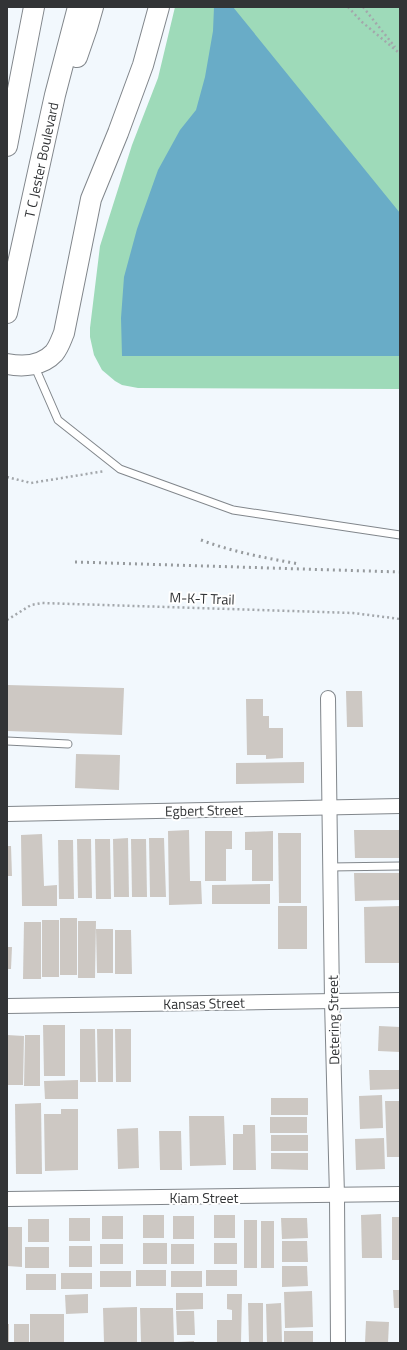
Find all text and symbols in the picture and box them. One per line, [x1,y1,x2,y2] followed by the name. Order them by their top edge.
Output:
[18,100,64,220] street label: T C Jester Boulevard
[169,586,235,610] street label: M-K-T Trail
[165,799,243,821] street label: Egbert Street
[322,975,344,1065] street label: Detering Street
[163,992,245,1014] street label: Kansas Street
[170,1187,239,1208] street label: Kiam Street

